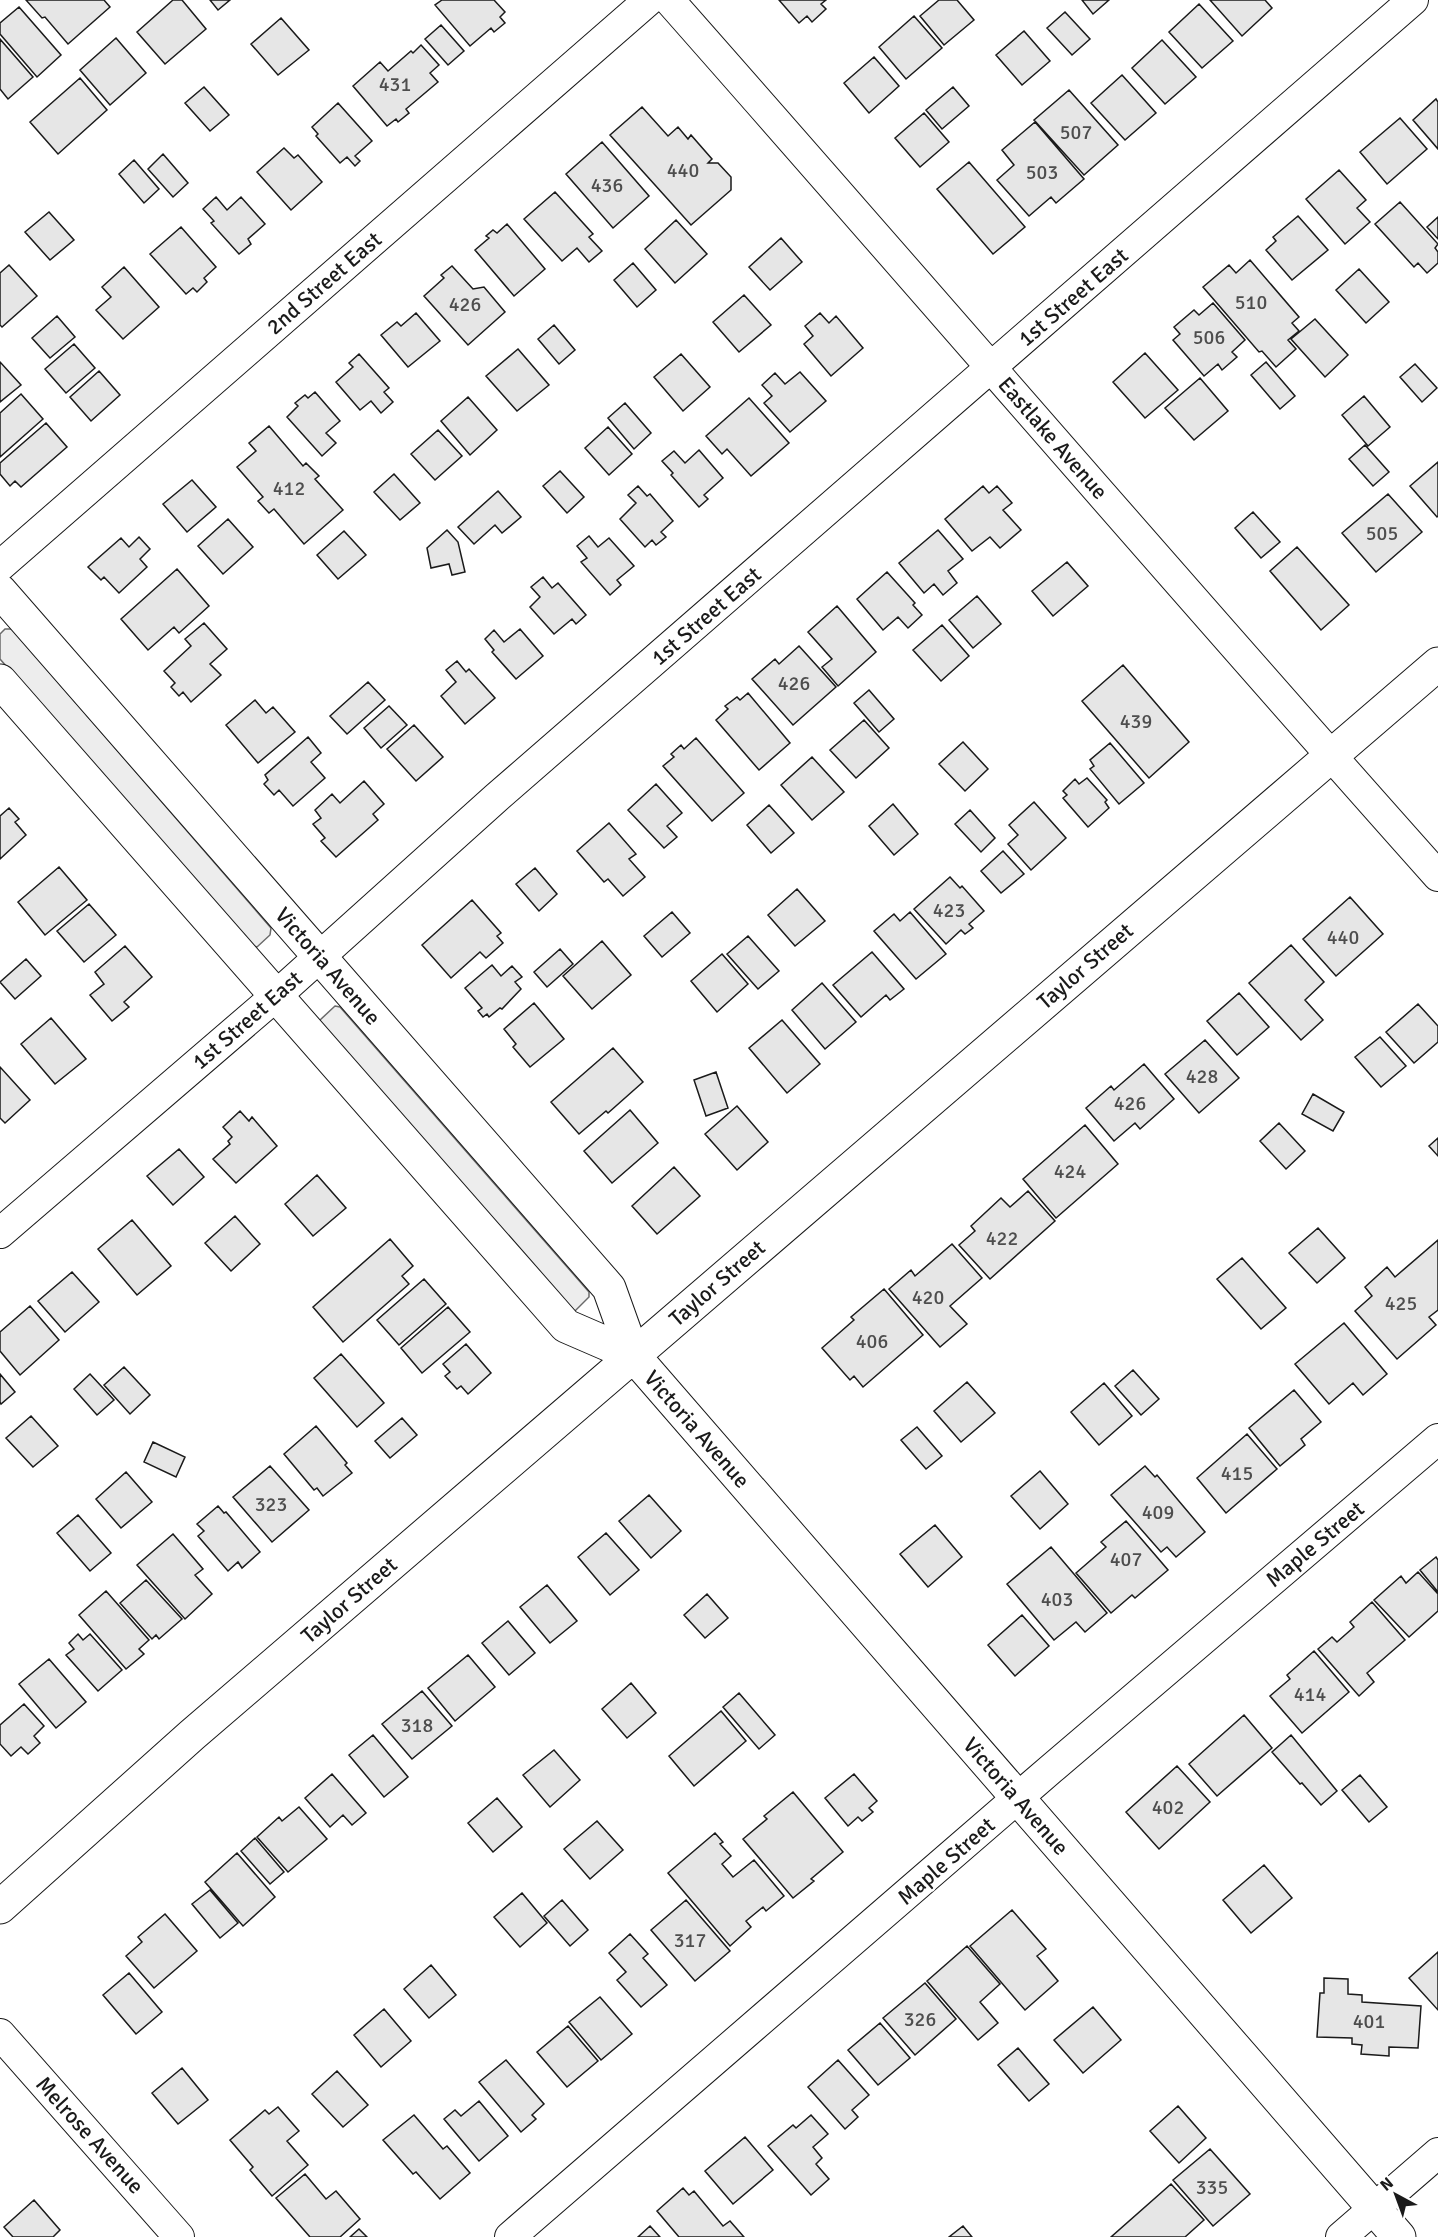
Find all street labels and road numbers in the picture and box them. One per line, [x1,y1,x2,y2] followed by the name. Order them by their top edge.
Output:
[261,226,387,340] street label: 2nd Street East
[1012,242,1134,352] street label: 1st Street East
[992,371,1114,505] street label: Eastlake Avenue
[645,561,767,671] street label: 1st Street East
[270,902,386,1030] street label: Victoria Avenue
[1031,917,1139,1015] street label: Taylor Street
[186,965,308,1075] street label: 1st Street East
[663,1234,771,1332] street label: Taylor Street
[639,1365,755,1493] street label: Victoria Avenue
[1260,1495,1370,1593] street label: Maple Street
[295,1551,403,1649] street label: Taylor Street
[958,1732,1074,1860] street label: Victoria Avenue
[892,1811,1000,1911] street label: Maple Street
[30,2071,150,2199] street label: Melrose Avenue

